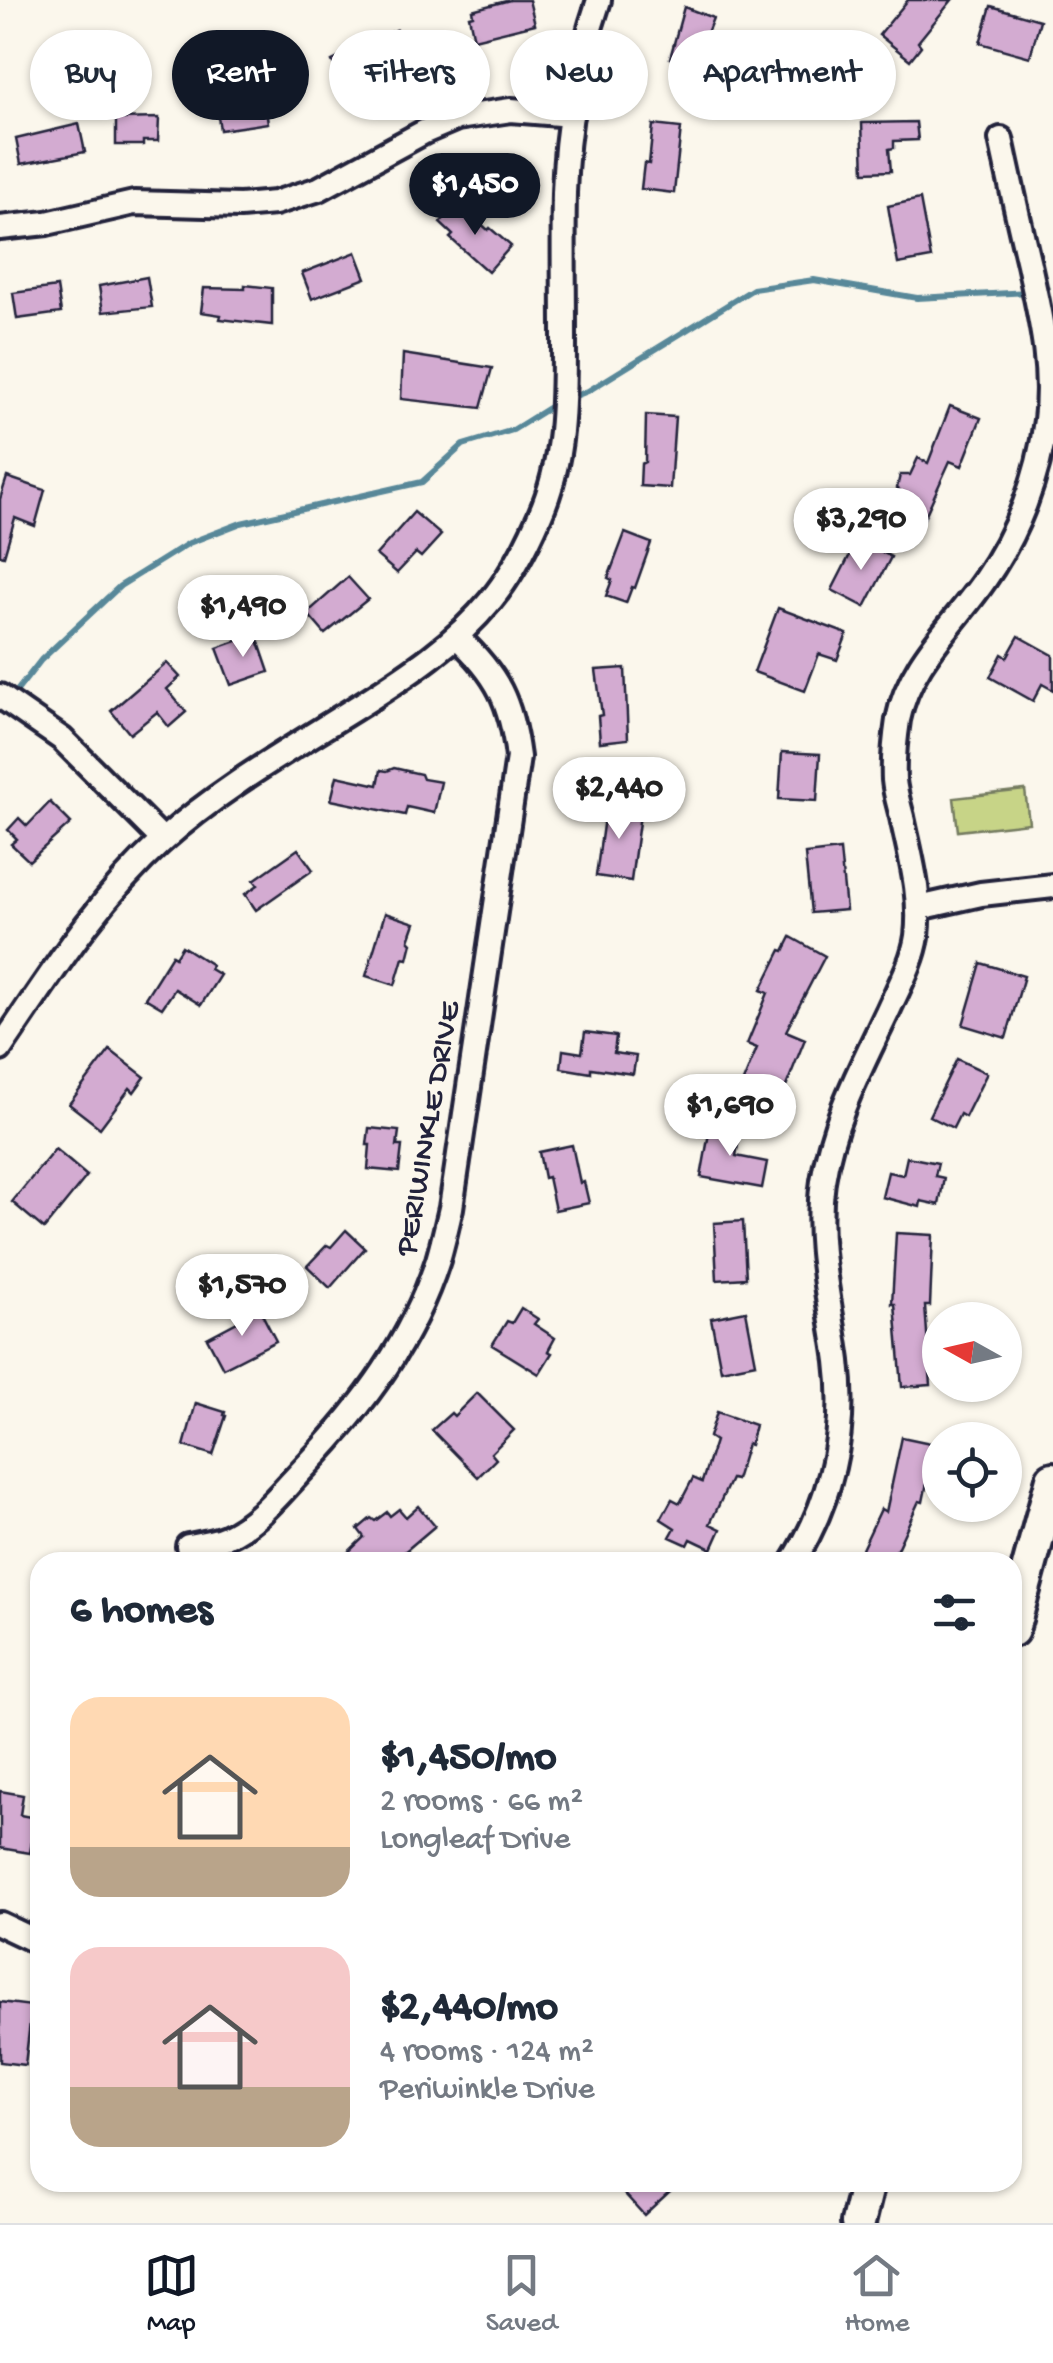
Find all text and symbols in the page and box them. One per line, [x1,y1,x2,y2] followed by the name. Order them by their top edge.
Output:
[30,30,152,120] chip: Buy
[172,30,309,120] chip: Rent
[329,30,490,120] chip: Filters
[510,30,648,120] chip: New
[668,30,896,120] chip: Apartment
[394,153,556,238] pin: $1,450
[431,166,519,204] text: $1,450
[780,488,942,573] pin: $3,290
[816,501,906,539] text: $3,290
[162,575,324,660] pin: $1,490
[200,588,286,626] text: $1,490
[538,757,700,842] pin: $2,440
[575,770,663,808] text: $2,440
[389,998,471,1260] street label: PERIWINKLE DRIVE
[649,1074,811,1159] pin: $1,690
[686,1087,774,1125] text: $1,690
[161,1254,323,1339] pin: $1,570
[198,1267,286,1305] text: $1,570
[922,1302,1022,1402] north arrow
[922,1302,1022,1522] map controls
[922,1422,1022,1522] button: locate
[927,1585,982,1640] icon: filters
[70,1588,213,1637] text: 6 homes
[380,1735,557,1784] text: $1,450/mo
[150,1737,270,1857] icon: home
[380,1784,583,1822] text: 2 rooms · 66 m²
[380,1822,570,1860] text: Longleaf Drive
[380,1985,558,2034] text: $2,440/mo
[150,1987,270,2107] icon: home
[380,2034,594,2072] text: 4 rooms · 124 m²
[380,2072,595,2110] text: Periwinkle Drive
[144,2248,199,2341] tab: Map
[486,2248,557,2341] tab: Saved
[845,2248,909,2341] tab: Home

